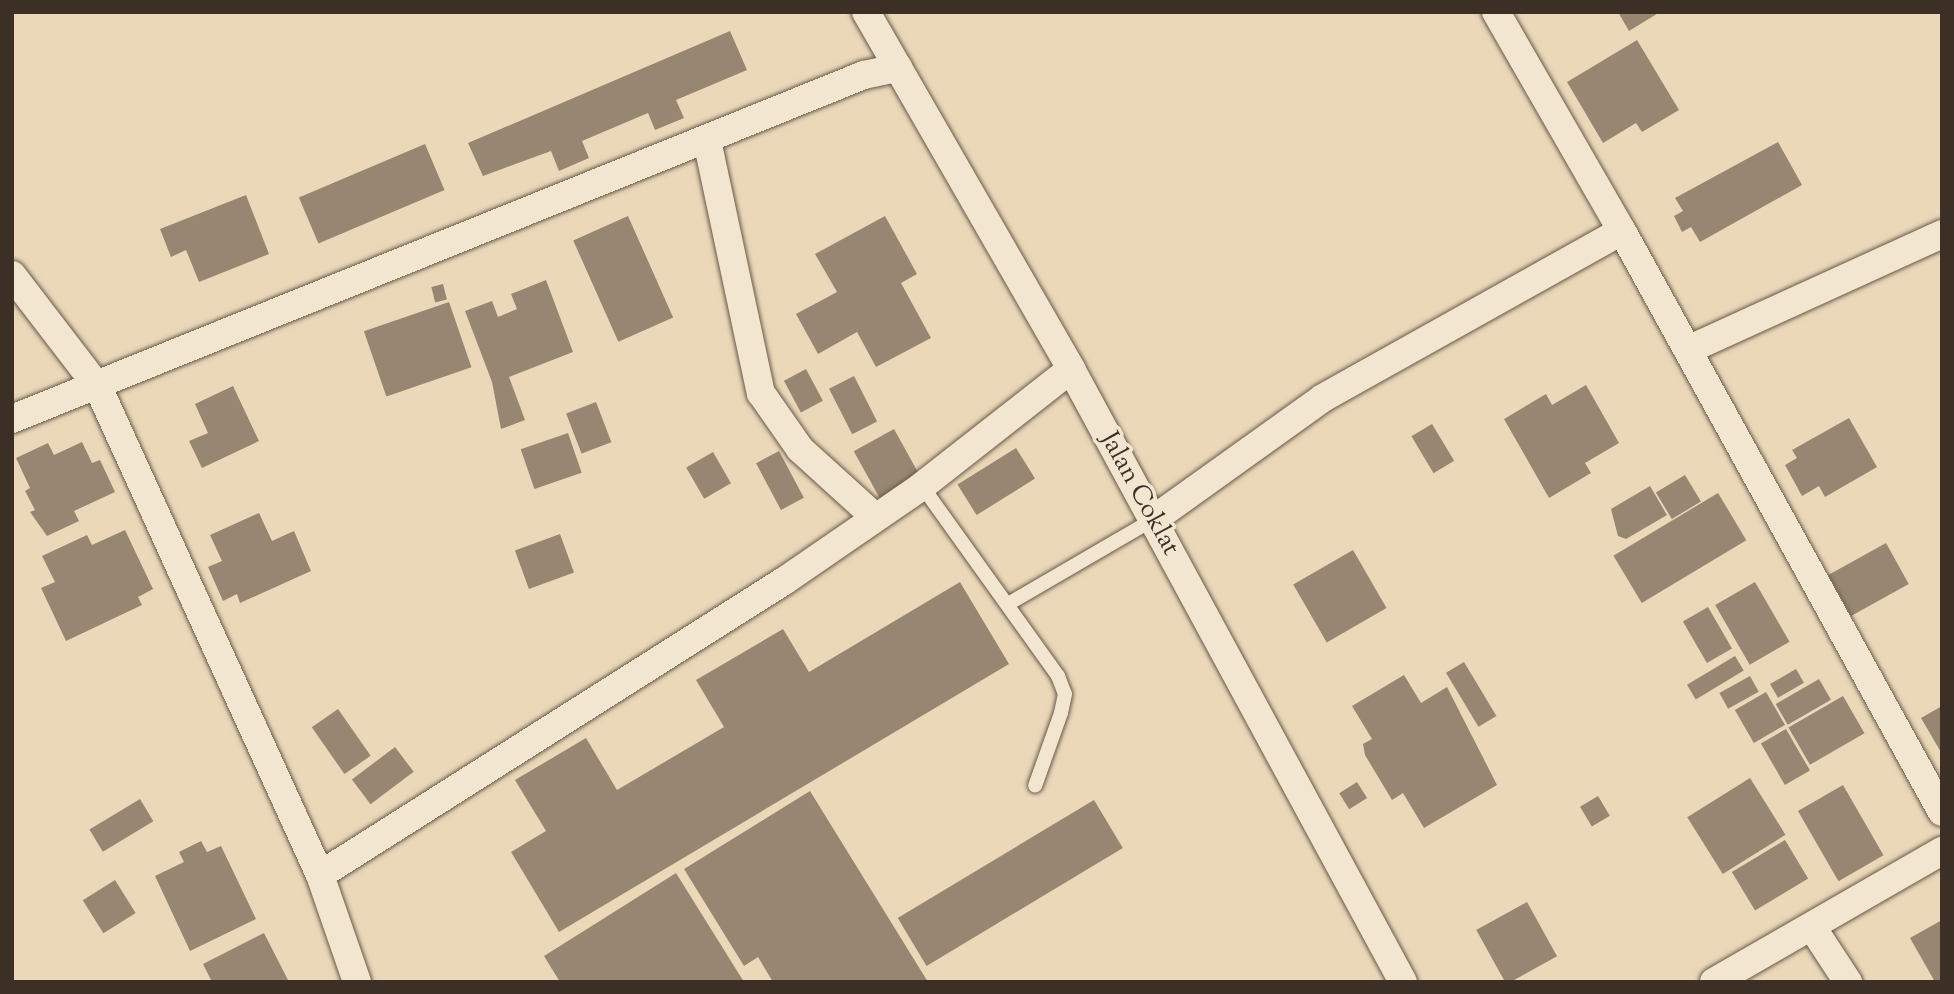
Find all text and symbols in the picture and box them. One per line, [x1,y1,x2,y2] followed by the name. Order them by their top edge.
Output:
[1092,427,1186,561] street label: Jalan Coklat

